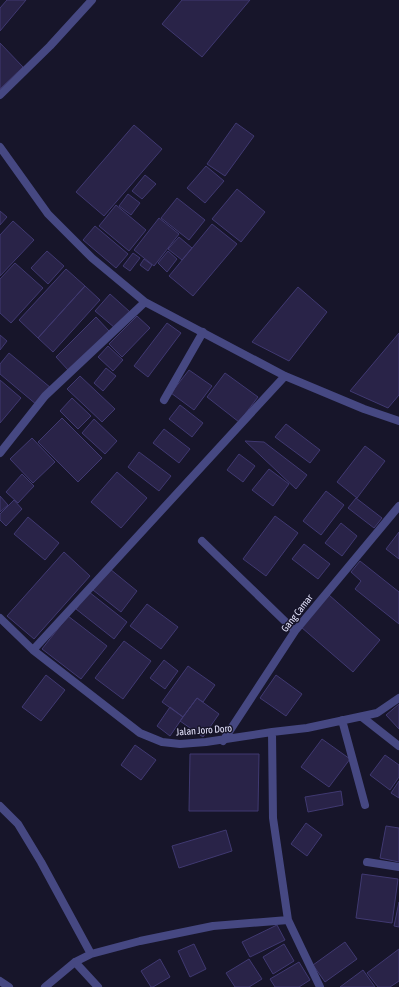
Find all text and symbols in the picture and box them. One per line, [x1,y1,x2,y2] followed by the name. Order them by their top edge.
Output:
[279,591,316,634] street label: Gang Camar
[176,723,233,737] street label: Jalan Joro Doro

